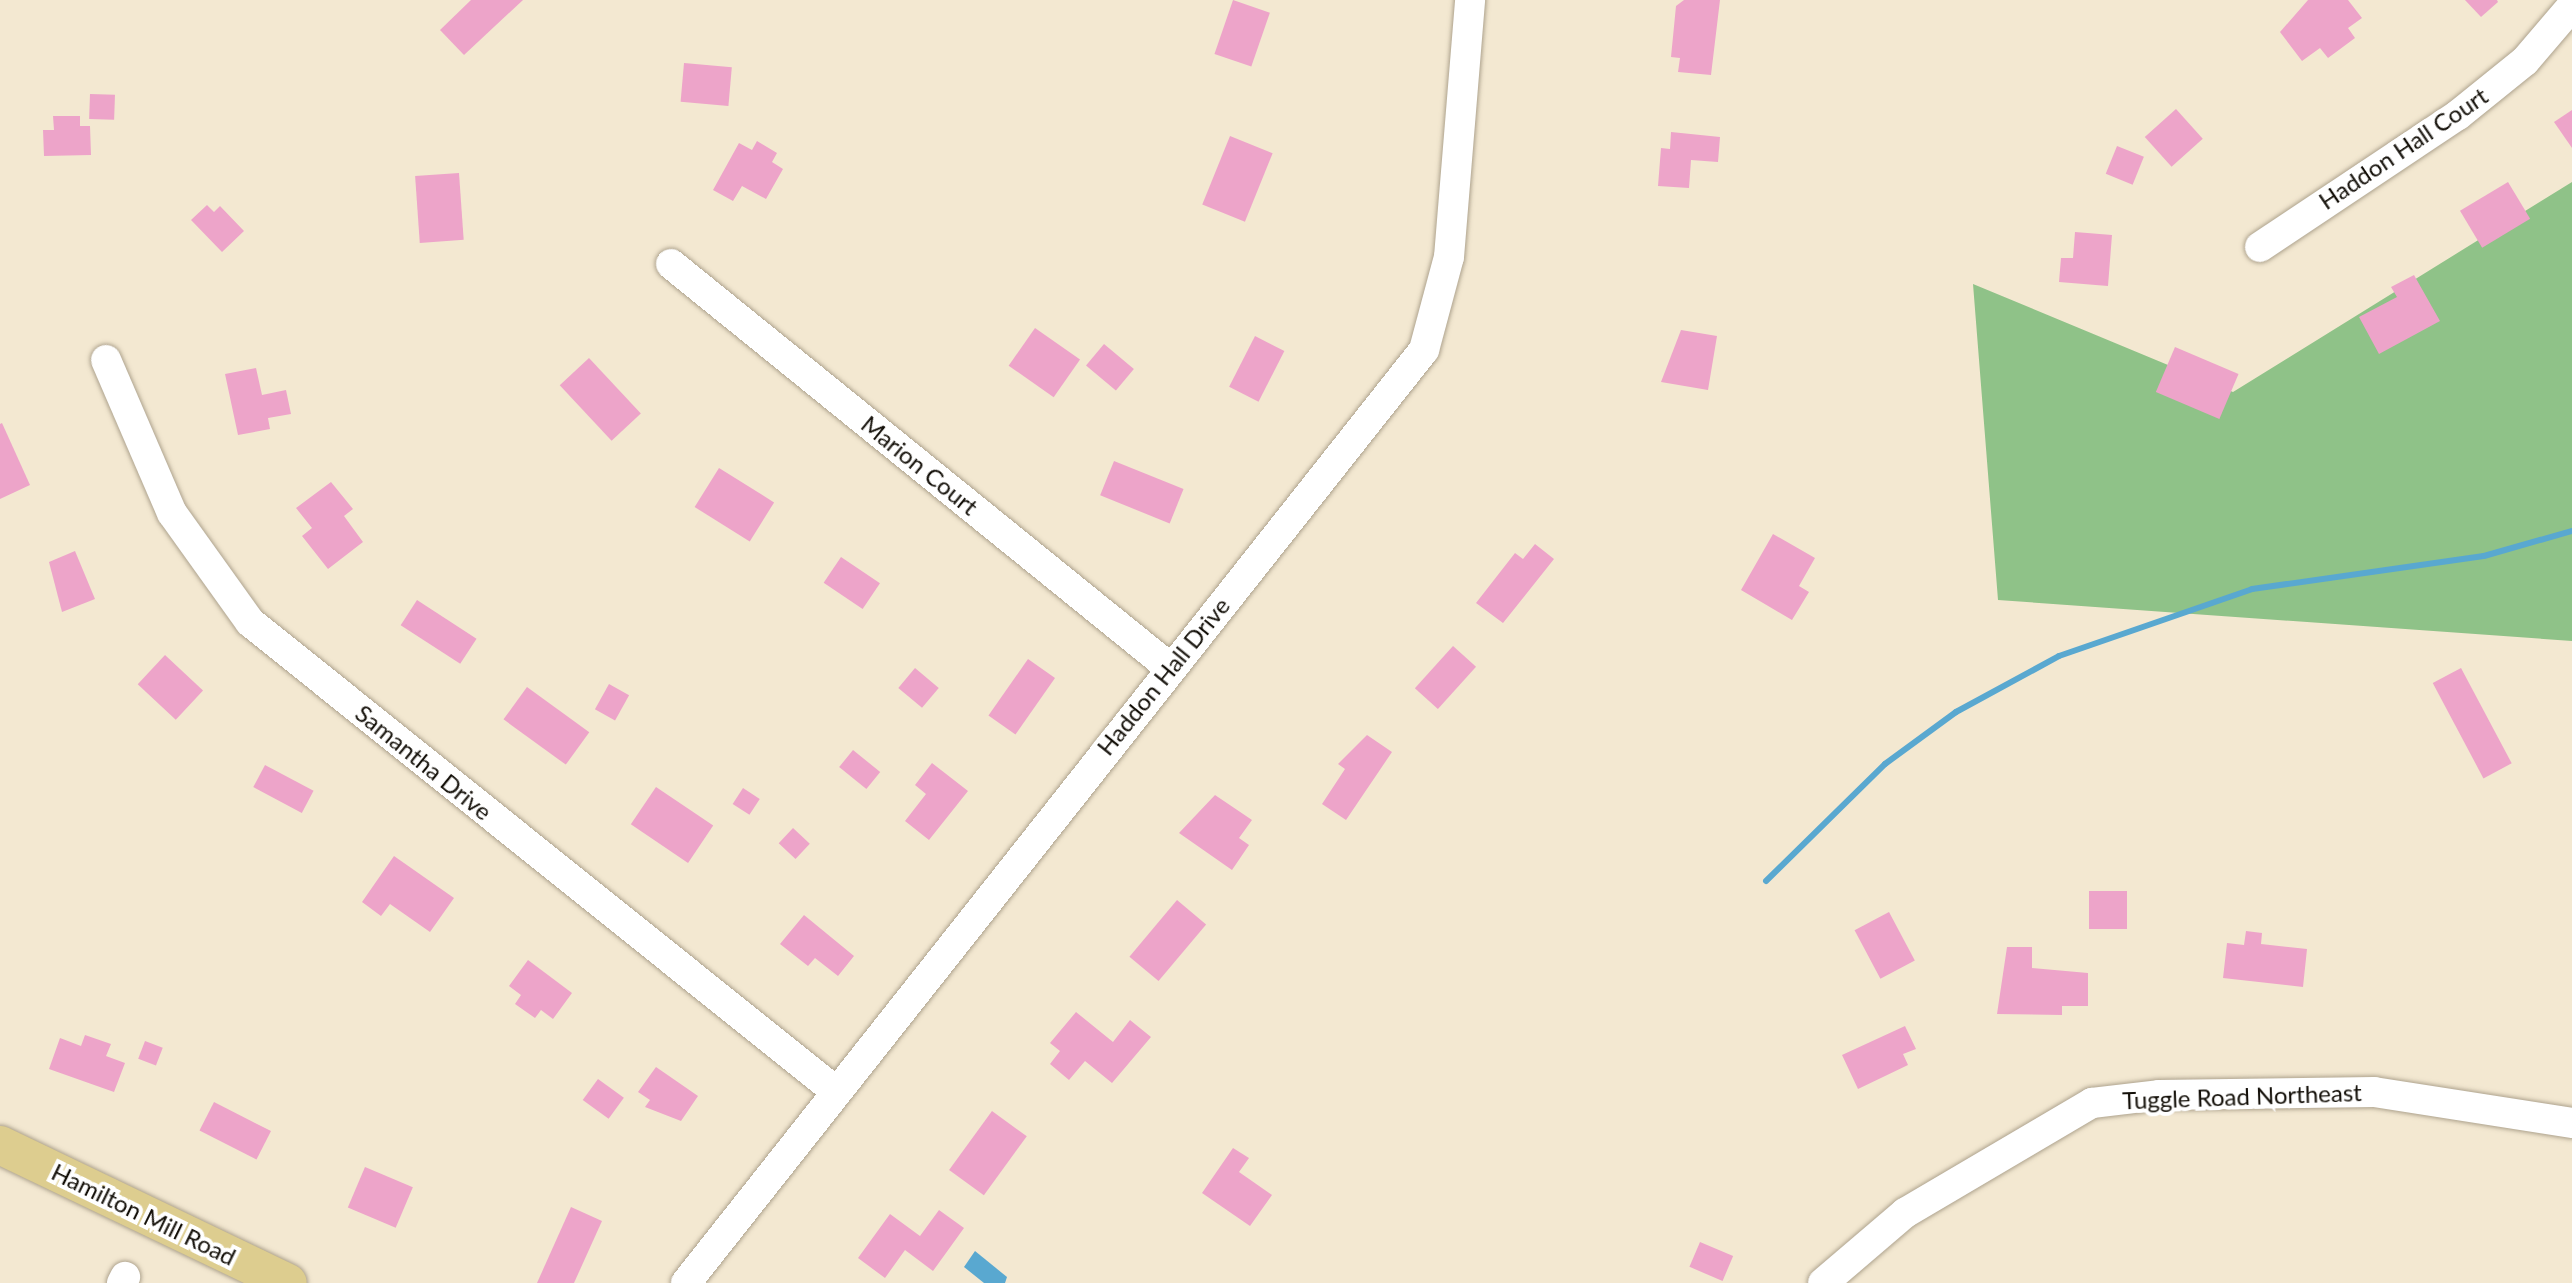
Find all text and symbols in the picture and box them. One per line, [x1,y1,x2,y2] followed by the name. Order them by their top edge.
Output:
[2313,81,2493,215] street label: Haddon Hall Court
[856,409,984,521] street label: Marion Court
[1091,591,1235,761] street label: Haddon Hall Drive
[350,698,498,826] street label: Samantha Drive
[2122,1077,2362,1115] street label: Tuggle Road Northeast
[47,1157,241,1271] street label: Hamilton Mill Road

